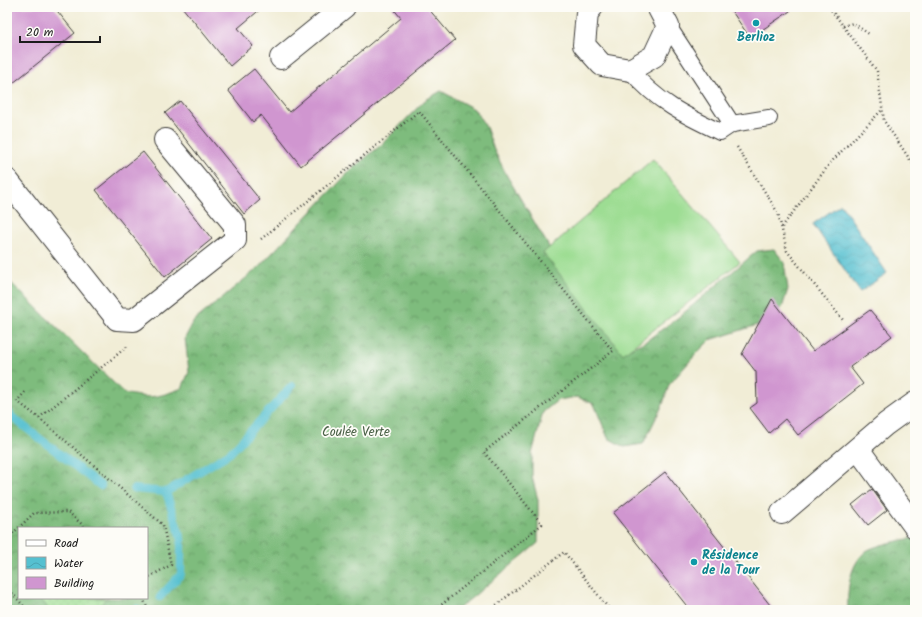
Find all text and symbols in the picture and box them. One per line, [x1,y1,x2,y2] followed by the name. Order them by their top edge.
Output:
[20,18,100,44] scale bar
[751,18,761,28] marker: Berlioz
[26,23,54,42] text: 20 m
[737,27,775,48] place label: Berlioz
[322,422,390,443] park label: Coulée Verte
[18,527,148,599] legend
[54,534,79,553] text: Road
[702,545,761,581] place label: Résidence de la Tour
[54,554,84,573] text: Water
[689,557,699,567] marker: Résidence de la Tour
[54,574,94,593] text: Building

